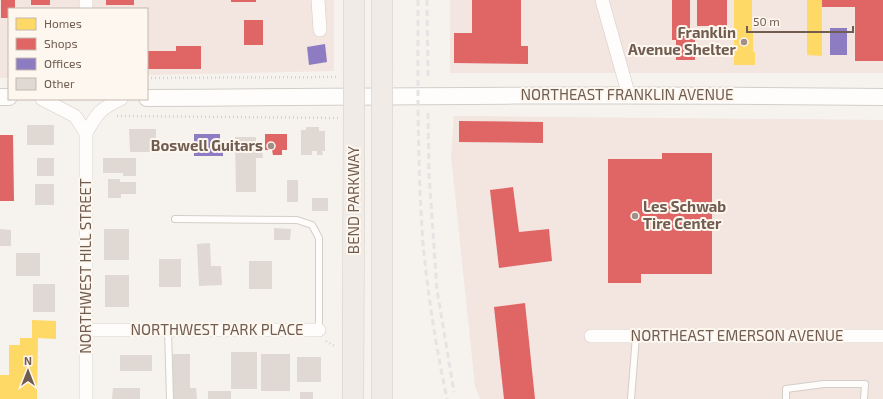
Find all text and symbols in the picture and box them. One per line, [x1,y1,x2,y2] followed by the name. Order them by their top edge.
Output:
[8,8,148,100] legend
[747,8,853,34] scale bar
[753,14,780,28] text: 50 m
[44,16,82,30] text: Homes
[628,23,737,58] place label: Franklin Avenue Shelter
[44,36,78,50] text: Shops
[739,37,749,47] marker: Franklin Avenue Shelter
[44,56,81,70] text: Offices
[44,76,75,90] text: Other
[521,85,733,103] street label: NORTHEAST FRANKLIN AVENUE
[151,136,263,154] place label: Boswell Guitars
[266,141,276,151] marker: Boswell Guitars
[344,145,362,254] street label: BEND PARKWAY
[76,178,94,354] street label: NORTHWEST HILL STREET
[643,197,726,232] place label: Les Schwab Tire Center
[630,211,640,221] marker: Les Schwab Tire Center
[131,320,303,338] street label: NORTHWEST PARK PLACE
[631,326,843,344] street label: NORTHEAST EMERSON AVENUE
[8,351,48,391] north arrow
[24,354,32,367] text: N

